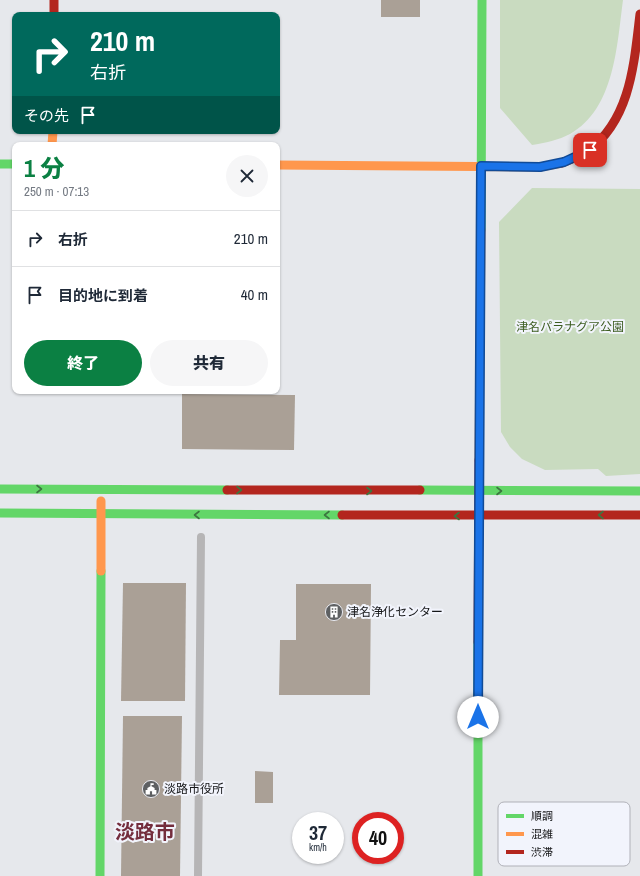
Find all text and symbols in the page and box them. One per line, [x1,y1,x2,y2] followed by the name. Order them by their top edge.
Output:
[90,22,155,60] text: 210 m
[24,28,76,80] icon: right
[90,60,126,85] text: 右折
[77,104,99,126] icon: arrive
[24,105,69,126] text: その先
[573,133,607,167] pin
[579,139,601,161] icon: arrive
[24,152,64,184] text: 1 分
[226,155,268,197] button: close
[24,183,89,200] text: 250 m · 07:13
[24,228,46,250] icon: right
[234,228,268,249] text: 210 m
[58,229,88,250] text: 右折
[24,284,46,306] icon: arrive
[241,284,268,305] text: 40 m
[58,285,148,306] text: 目的地に到着
[516,319,624,335] park label: 津名パラナグア公園
[24,340,142,386] button: 終了
[150,340,268,386] button: 共有
[36,485,42,494] one-way arrow
[236,486,242,494] one-way arrow
[366,487,372,495] one-way arrow
[496,487,502,495] one-way arrow
[194,510,200,519] one-way arrow
[324,511,330,519] one-way arrow
[598,511,604,519] one-way arrow
[454,512,460,520] one-way arrow
[324,602,344,622] building icon: 津名浄化センター
[347,604,443,620] place label: 津名浄化センター
[457,696,499,738] position arrow
[141,779,161,799] public building icon: 淡路市役所
[164,781,224,797] place label: 淡路市役所
[498,802,630,866] legend
[531,809,553,823] text: 順調
[352,812,404,864] speed limit sign: 40
[115,818,175,845] district label: 淡路市
[309,819,327,846] text: 37
[531,827,553,841] text: 混雑
[309,841,327,854] text: km/h
[531,845,553,859] text: 渋滞

